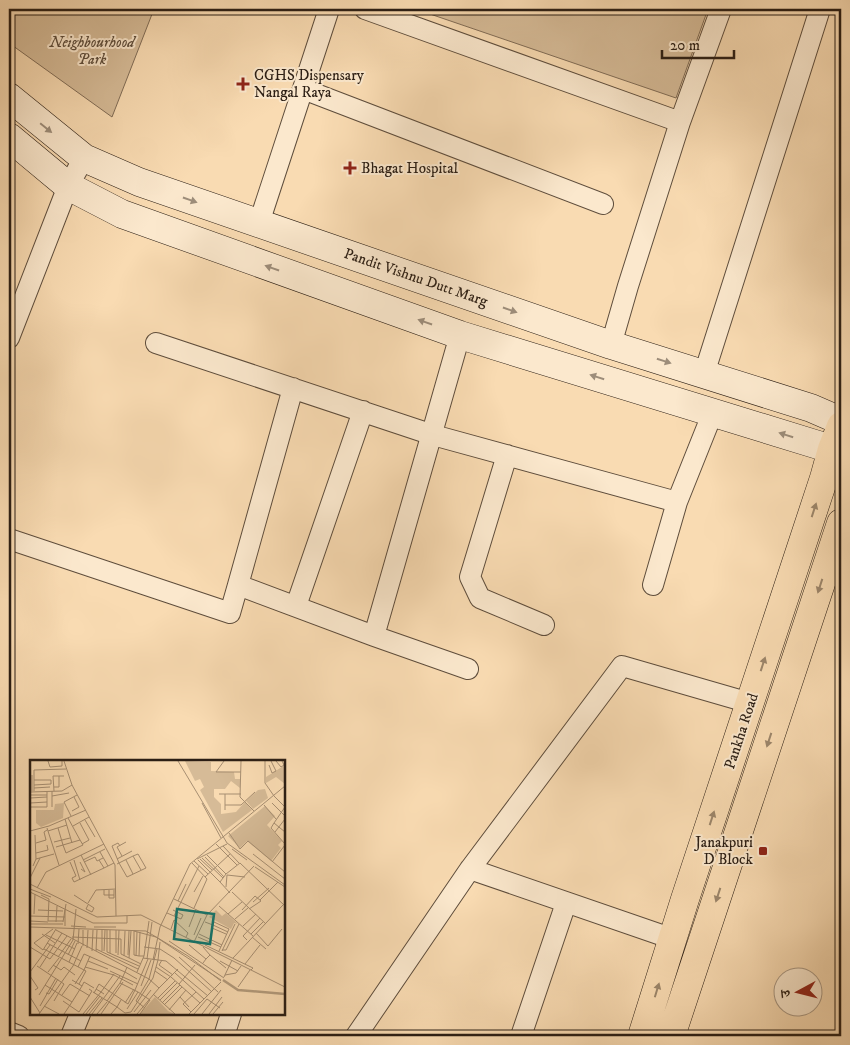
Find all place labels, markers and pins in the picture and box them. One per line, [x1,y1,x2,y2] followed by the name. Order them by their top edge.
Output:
[254,66,365,102] place label: CGHS Dispensary Nangal Raya
[236,77,250,91] marker: CGHS Dispensary Nangal Raya
[361,159,459,178] place label: Bhagat Hospital
[343,161,357,175] marker: Bhagat Hospital
[693,833,754,869] place label: Janakpuri D Block
[757,845,769,857] marker: Janakpuri D Block

